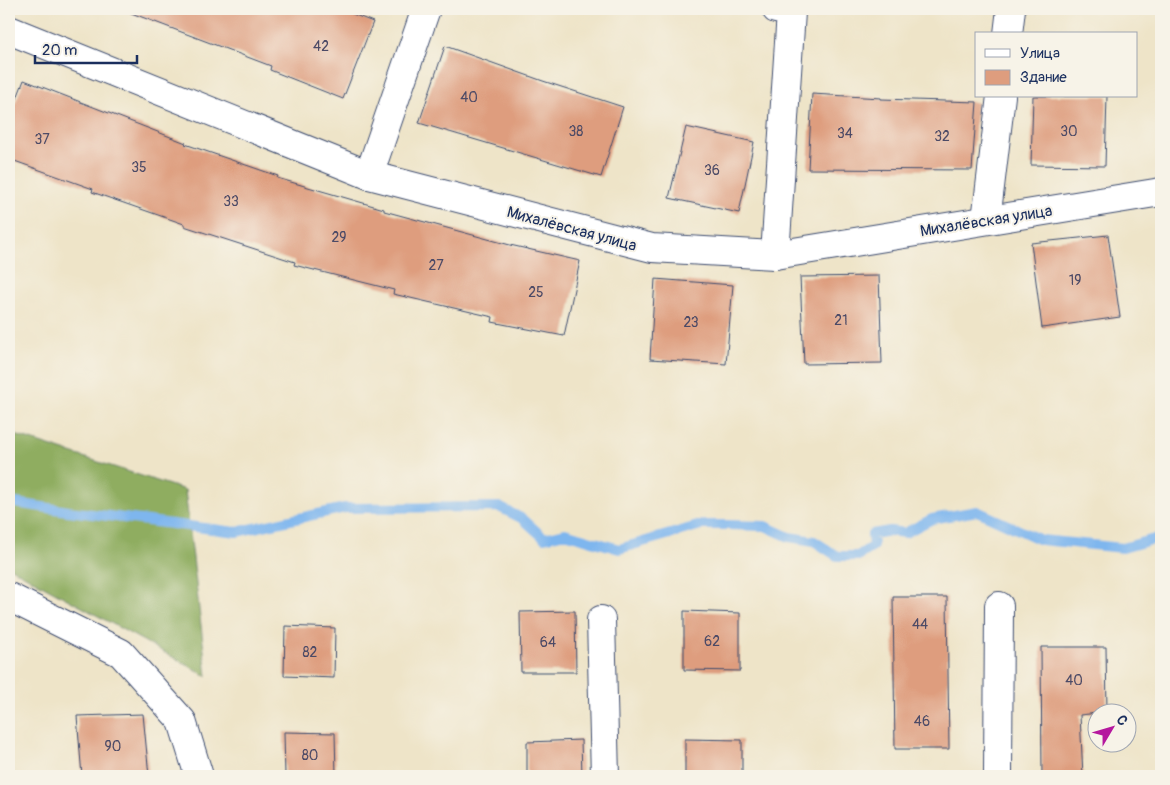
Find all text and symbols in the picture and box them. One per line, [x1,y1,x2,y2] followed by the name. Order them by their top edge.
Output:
[35,32,138,64] scale bar
[975,32,1138,98] legend
[313,38,329,55] house number: 42
[42,41,77,60] text: 20 m
[1020,44,1060,63] text: Улица
[1020,68,1067,87] text: Здание
[460,89,478,106] house number: 40
[569,123,583,140] house number: 38
[1060,123,1078,140] house number: 30
[837,125,853,142] house number: 34
[934,128,950,145] house number: 32
[34,131,50,148] house number: 37
[131,159,147,176] house number: 35
[704,162,720,179] house number: 36
[223,193,239,210] house number: 33
[919,201,1054,241] street label: Михалёвская улица
[505,202,639,256] street label: Михалёвская улица
[331,229,347,246] house number: 29
[428,257,444,274] house number: 27
[1069,272,1081,289] house number: 19
[528,284,544,301] house number: 25
[834,312,848,329] house number: 21
[683,314,699,331] house number: 23
[912,616,928,633] house number: 44
[704,633,720,650] house number: 62
[540,634,556,651] house number: 64
[303,644,318,661] house number: 82
[1065,672,1083,689] house number: 40
[1088,702,1138,752] north arrow
[1112,712,1131,729] text: С
[914,713,930,730] house number: 46
[105,738,121,755] house number: 90
[302,747,318,764] house number: 80

